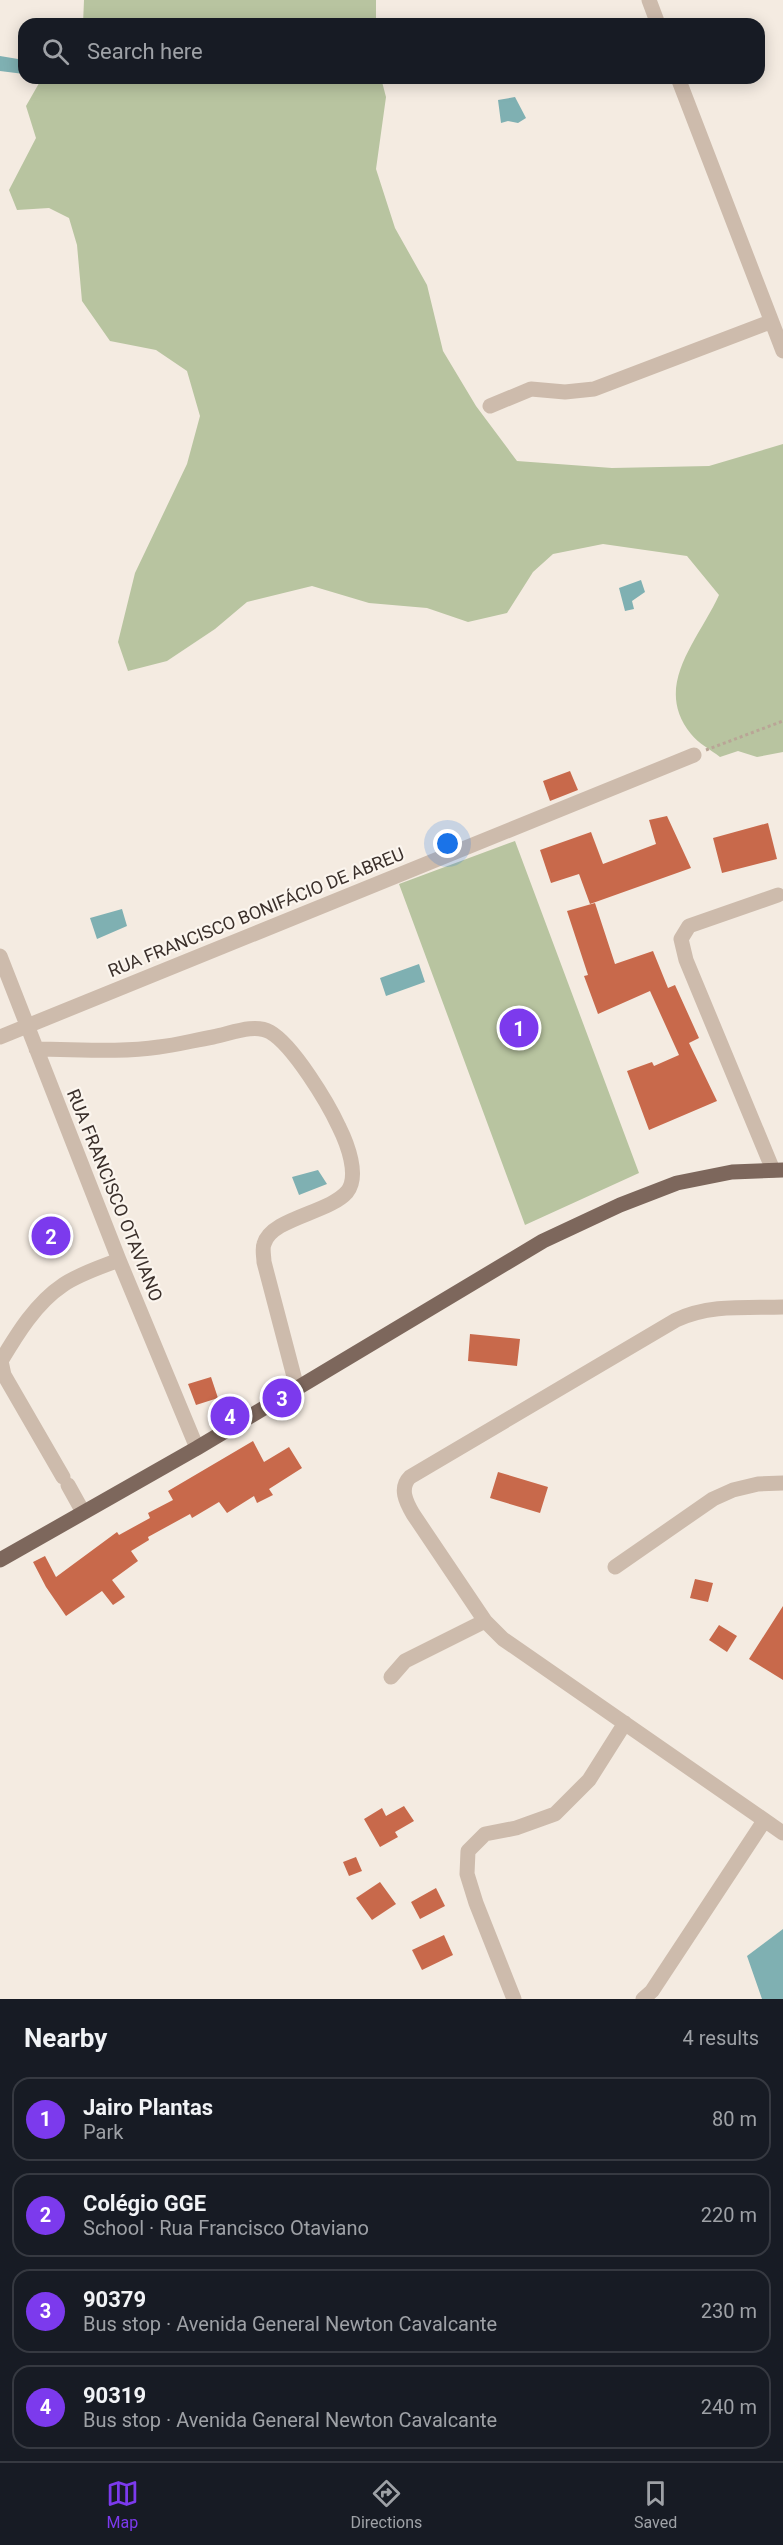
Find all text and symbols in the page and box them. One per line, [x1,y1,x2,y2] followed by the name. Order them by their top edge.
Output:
[18,18,765,84] search box
[39,35,72,68] icon: search
[87,39,203,64] text: Search here
[433,829,462,858] your location
[105,843,407,981] street label: RUA FRANCISCO BONIFÁCIO DE ABREU
[500,1006,538,1050] pin: 1
[63,1086,167,1304] street label: RUA FRANCISCO OTAVIANO
[32,1214,70,1258] pin: 2
[262,1376,302,1420] pin: 3
[210,1394,250,1438] pin: 4
[24,2023,107,2053] text: Nearby
[683,2026,759,2050] text: 4 results
[83,2095,213,2120] text: Jairo Plantas
[40,2107,51,2131] text: 1
[712,2107,757,2131] text: 80 m
[83,2120,123,2144] text: Park
[83,2191,206,2216] text: Colégio GGE
[40,2203,51,2227] text: 2
[701,2203,757,2227] text: 220 m
[83,2216,369,2240] text: School · Rua Francisco Otaviano
[83,2287,146,2312] text: 90379
[40,2299,51,2323] text: 3
[701,2299,757,2323] text: 230 m
[83,2312,497,2336] text: Bus stop · Avenida General Newton Cavalcante
[83,2383,146,2408] text: 90319
[40,2395,51,2419] text: 4
[701,2395,757,2419] text: 240 m
[83,2408,497,2432] text: Bus stop · Avenida General Newton Cavalcante
[106,2477,139,2532] tab: Map
[350,2477,422,2532] tab: Directions
[634,2477,677,2532] tab: Saved

